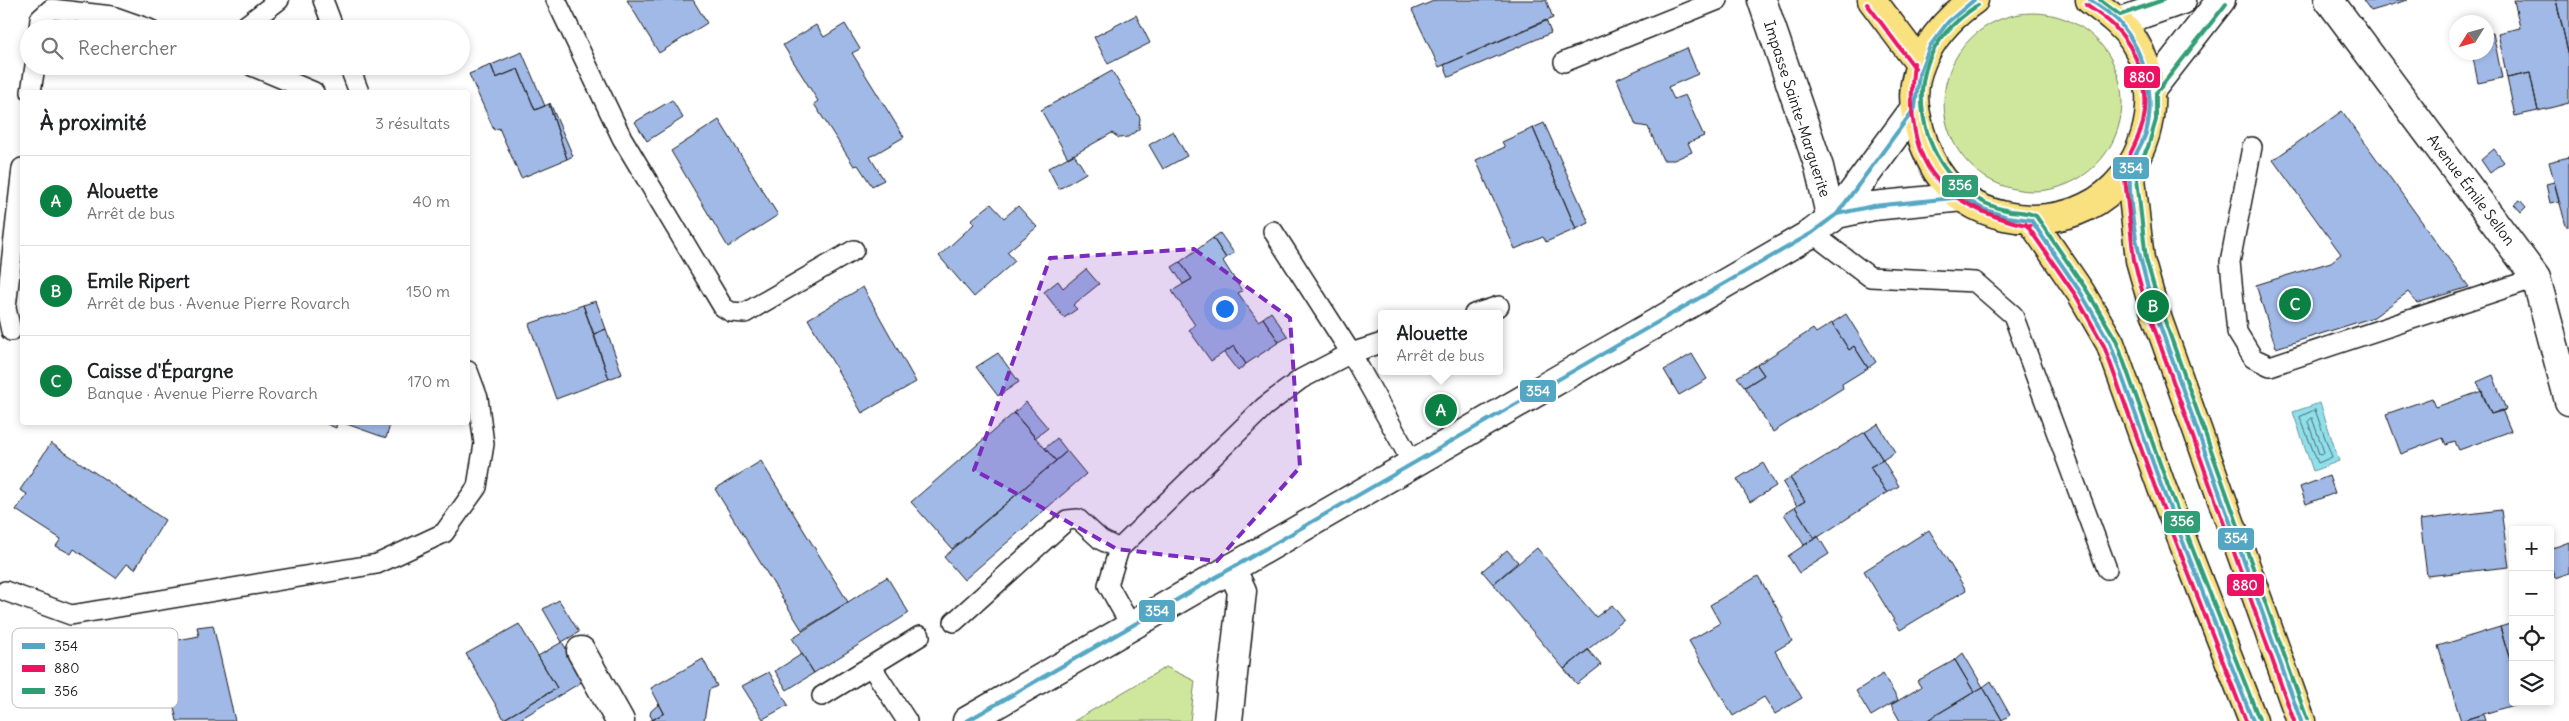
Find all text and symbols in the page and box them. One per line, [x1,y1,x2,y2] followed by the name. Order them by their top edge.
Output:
[2449,15,2494,60] north arrow
[1760,18,1835,199] street label: Impasse Sainte-Marguerite
[20,20,470,75] search box
[38,34,66,62] icon: search
[78,36,177,60] text: Rechercher
[2123,65,2161,89] line badge: 880
[2129,68,2155,86] text: 880
[40,109,147,136] text: À proximité
[375,113,450,133] text: 3 résultats
[2423,130,2520,249] street label: Avenue Émile Sellon
[2112,156,2150,180] line badge: 354
[2119,159,2143,177] text: 354
[1941,174,1979,198] line badge: 356
[1948,176,1972,194] text: 356
[87,179,158,203] text: Alouette
[51,191,61,211] text: A
[412,191,450,211] text: 40 m
[87,203,175,223] text: Arrêt de bus
[87,269,190,293] text: Emile Ripert
[51,281,61,301] text: B
[406,281,450,301] text: 150 m
[2279,285,2311,323] pin: C
[2137,287,2169,325] pin: B
[87,293,350,313] text: Arrêt de bus · Avenue Pierre Rovarch
[1212,296,1238,322] your location
[1378,310,1503,375] popup
[1397,321,1468,345] text: Alouette
[1397,345,1484,365] text: Arrêt de bus
[87,359,233,383] text: Caisse d'Épargne
[51,371,61,391] text: C
[407,371,450,391] text: 170 m
[1519,379,1557,403] line badge: 354
[1526,382,1550,400] text: 354
[87,383,318,403] text: Banque · Avenue Pierre Rovarch
[1425,391,1457,429] pin: A
[2163,510,2201,534] line badge: 356
[2170,512,2194,530] text: 356
[2509,526,2554,706] map controls
[2509,526,2554,571] button: +
[2217,527,2255,551] line badge: 354
[2224,529,2248,547] text: 354
[2509,571,2554,616] button: −
[2226,573,2265,597] line badge: 880
[2232,576,2258,594] text: 880
[1138,599,1176,623] line badge: 354
[1145,602,1169,620] text: 354
[2509,616,2554,661] button: locate
[12,628,178,708] legend
[54,637,78,655] text: 354
[54,659,79,677] text: 880
[2509,661,2554,706] button: layers
[54,682,78,700] text: 356

